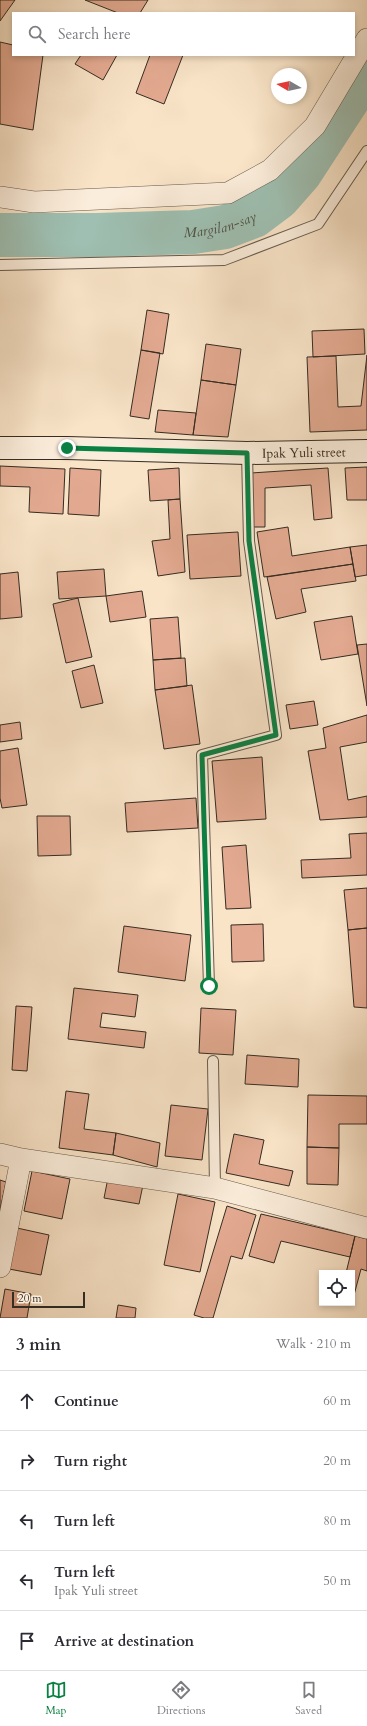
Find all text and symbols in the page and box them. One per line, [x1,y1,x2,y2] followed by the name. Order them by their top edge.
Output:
[12,12,355,56] search box
[26,23,48,45] icon: search
[58,24,131,44] text: Search here
[271,68,307,104] north arrow
[183,207,259,242] water label: Margilan-say
[58,439,76,457] route end
[262,443,346,463] street label: Ipak Yuli street
[200,977,218,995] route start
[319,1270,355,1306] map controls
[319,1270,355,1306] button: locate
[12,1290,85,1309] scale bar
[18,1291,42,1306] text: 20 m
[16,1333,61,1356] text: 3 min
[276,1335,351,1353] text: Walk · 210 m
[16,1390,38,1412] icon: ahead
[54,1391,119,1411] text: Continue
[323,1392,351,1410] text: 60 m
[16,1450,38,1472] icon: right
[54,1451,127,1471] text: Turn right
[323,1452,351,1470] text: 20 m
[16,1510,38,1532] icon: left
[54,1511,115,1531] text: Turn left
[323,1512,351,1530] text: 80 m
[54,1562,115,1582] text: Turn left
[16,1570,38,1592] icon: left
[323,1572,351,1590] text: 50 m
[54,1582,138,1600] text: Ipak Yuli street
[16,1630,38,1652] icon: arrive
[54,1631,194,1651] text: Arrive at destination
[45,1679,67,1718] tab: Map
[157,1679,205,1718] tab: Directions
[295,1679,322,1718] tab: Saved

